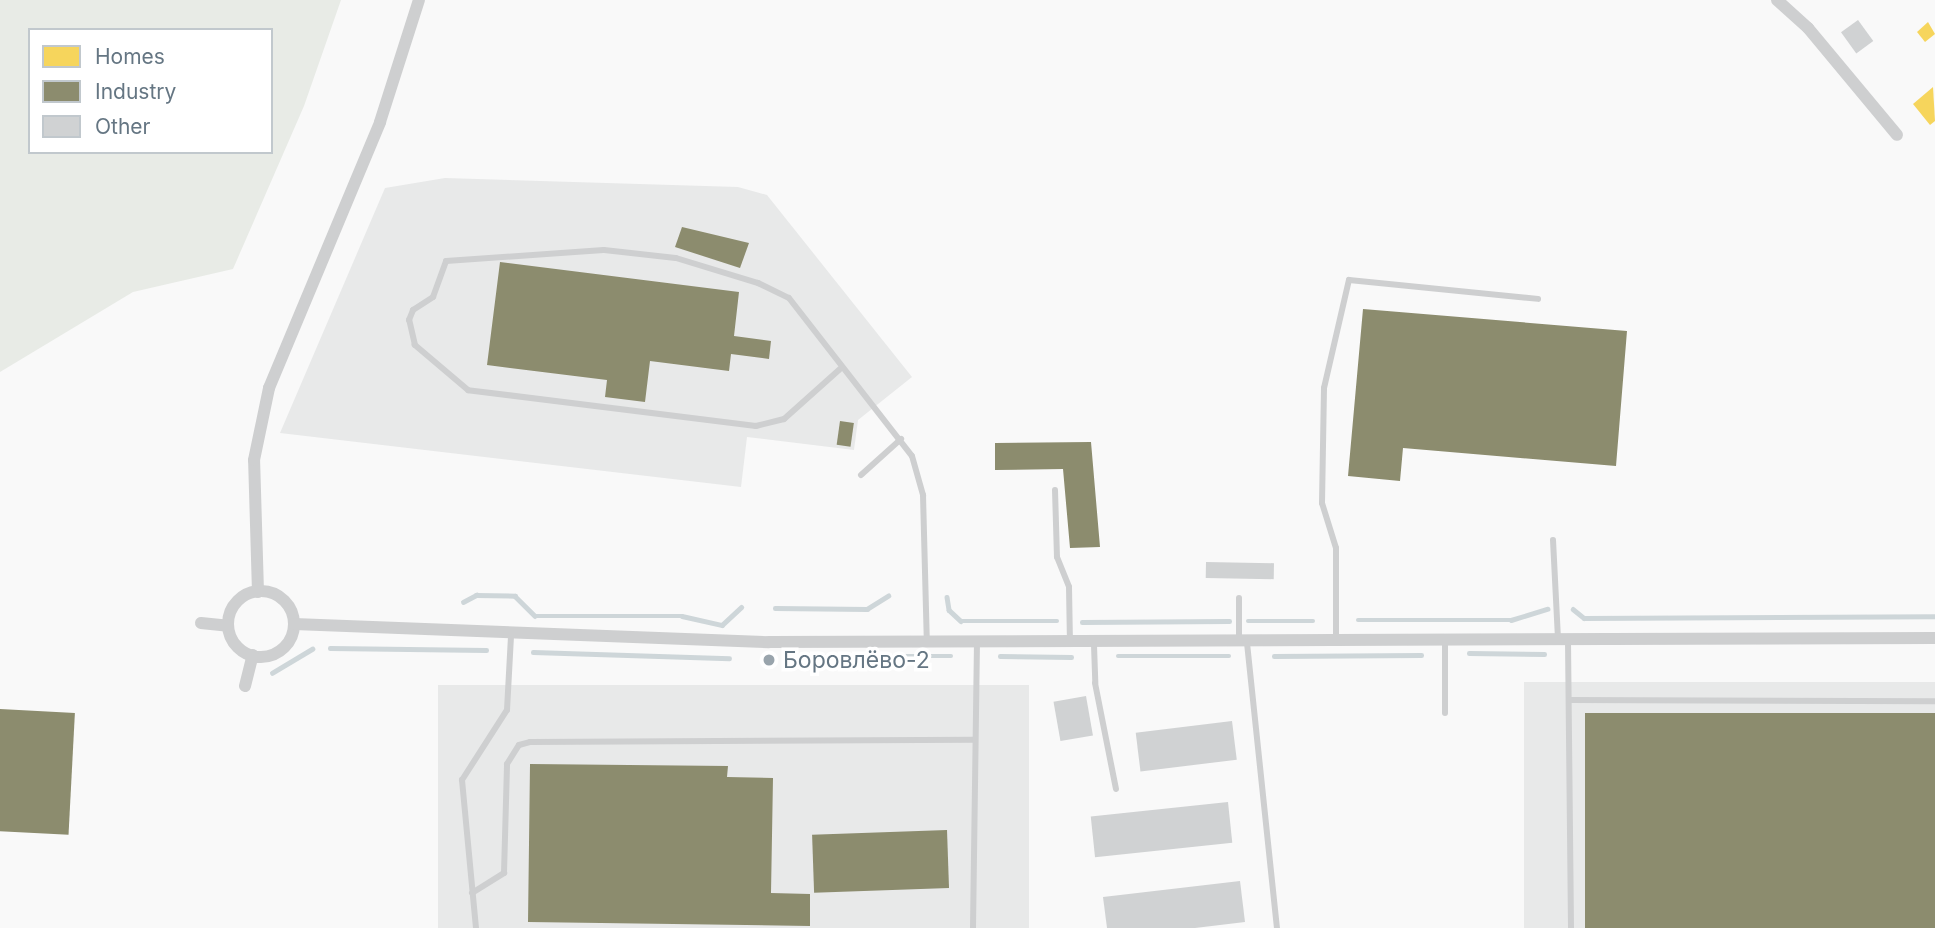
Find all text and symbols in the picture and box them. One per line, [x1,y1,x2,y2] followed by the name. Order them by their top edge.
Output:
[28,28,273,154] legend
[95,44,165,69] text: Homes
[95,79,176,104] text: Industry
[95,114,151,139] text: Other
[783,646,930,674] place label: Боровлёво-2
[761,652,777,668] marker: Боровлёво-2

